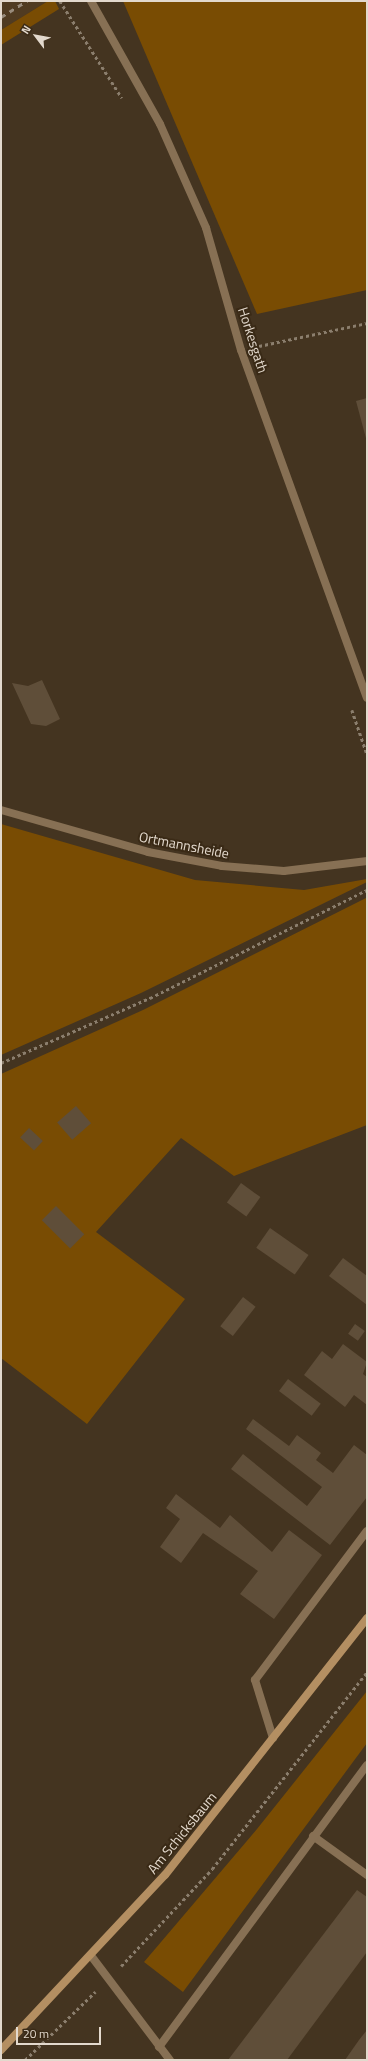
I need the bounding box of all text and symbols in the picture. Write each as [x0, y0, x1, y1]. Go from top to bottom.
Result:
north arrow [16, 16, 56, 56]
text: N [17, 22, 35, 37]
street label: Horkesgath [234, 305, 272, 375]
street label: Ortmannsheide [138, 828, 230, 862]
street label: Am Schicksbaum [144, 1789, 220, 1877]
scale bar [18, 2019, 103, 2045]
text: 20 m [23, 2024, 49, 2043]

